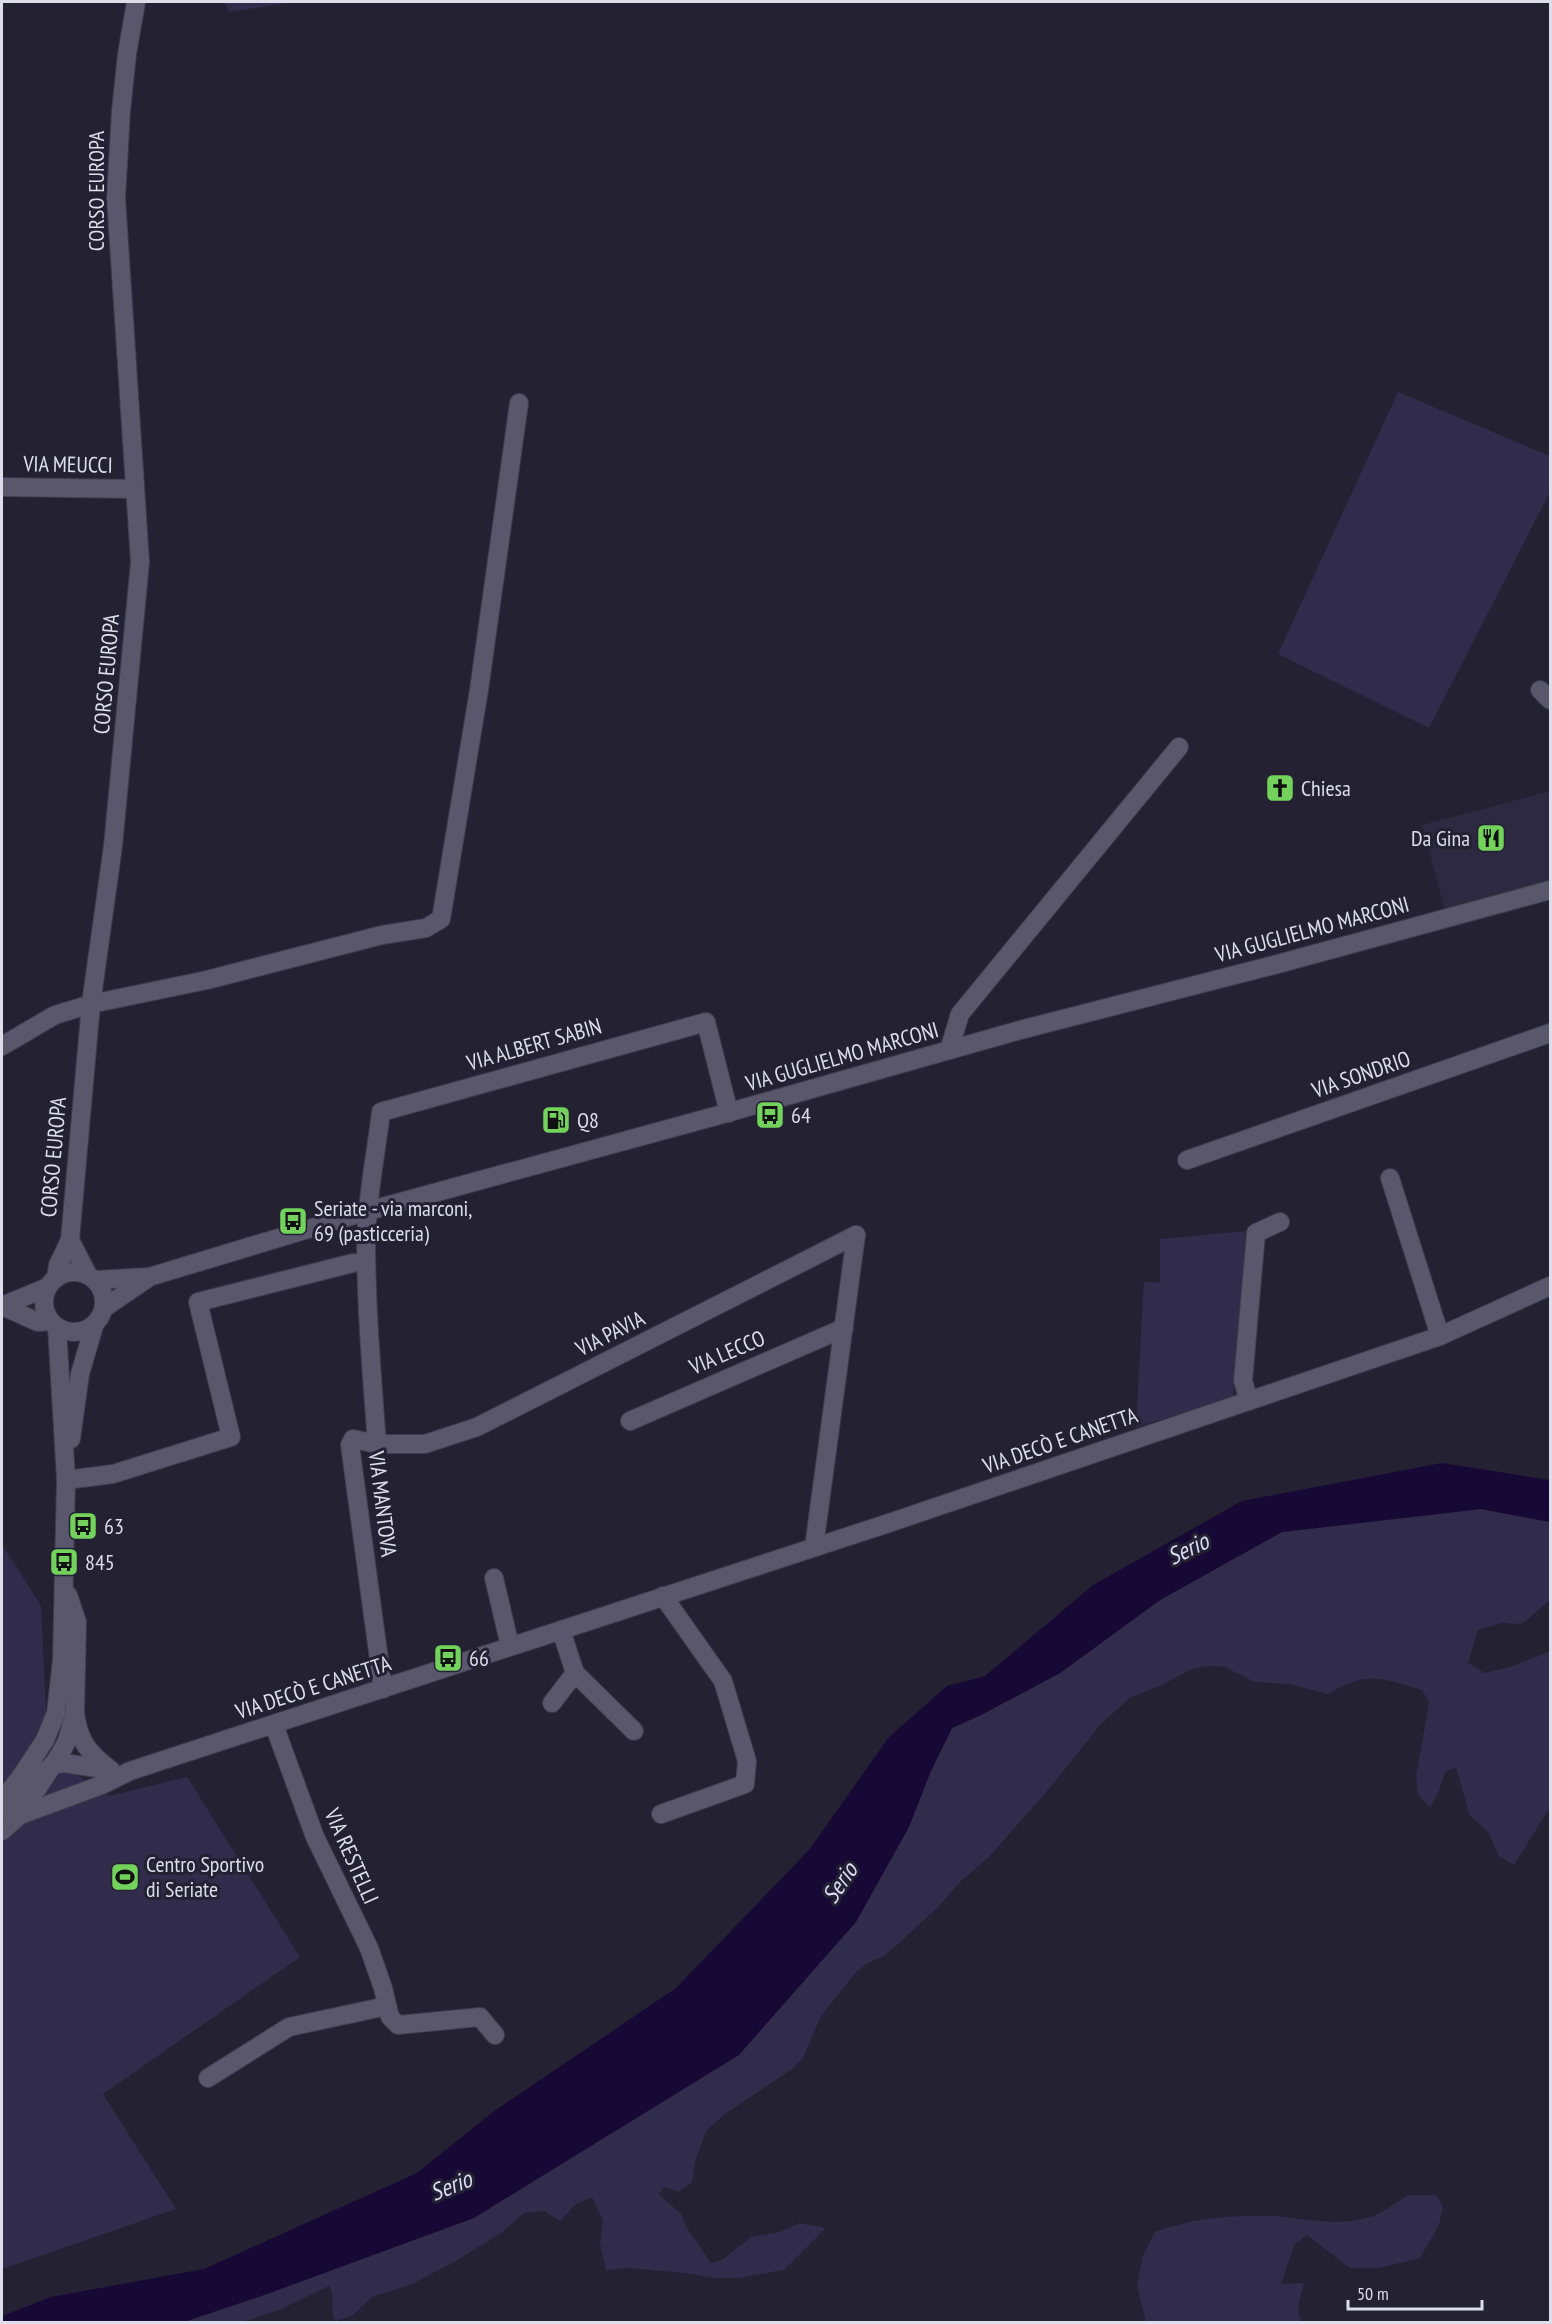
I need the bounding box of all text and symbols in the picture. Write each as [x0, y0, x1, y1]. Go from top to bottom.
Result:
street label: CORSO EUROPA [82, 130, 110, 251]
street label: VIA MEUCCI [22, 449, 113, 479]
street label: CORSO EUROPA [87, 612, 125, 735]
church icon: Chiesa [1264, 772, 1296, 804]
place label: Chiesa [1301, 774, 1351, 802]
restaurant icon: Da Gina [1475, 822, 1507, 854]
place label: Da Gina [1411, 824, 1470, 852]
street label: VIA GUGLIELMO MARCONI [1211, 890, 1412, 969]
street label: VIA ALBERT SABIN [462, 1011, 605, 1077]
street label: VIA GUGLIELMO MARCONI [741, 1015, 942, 1097]
street label: VIA SONDRIO [1307, 1044, 1414, 1104]
street label: CORSO EUROPA [34, 1095, 72, 1218]
bus stop icon: 64 [754, 1099, 786, 1131]
place label: 64 [791, 1101, 811, 1129]
fuel station icon: Q8 [540, 1104, 572, 1136]
place label: Q8 [577, 1106, 599, 1134]
place label: Seriate - via marconi, 69 (pasticceria) [314, 1194, 472, 1247]
bus stop icon: Seriate - via marconi, 69 (pasticceria) [277, 1205, 309, 1237]
street label: VIA PAVIA [570, 1304, 650, 1363]
street label: VIA LECCO [684, 1324, 769, 1381]
street label: VIA DECÒ E CANETTA [978, 1400, 1142, 1480]
street label: VIA MANTOVA [363, 1449, 403, 1559]
bus stop icon: 63 [67, 1510, 99, 1542]
place label: 63 [104, 1512, 124, 1540]
water label: Serio [1162, 1525, 1215, 1572]
bus stop icon: 845 [48, 1546, 80, 1578]
place label: 845 [85, 1548, 115, 1576]
bus stop icon: 66 [432, 1642, 464, 1674]
place label: 66 [469, 1644, 489, 1672]
street label: VIA DECÒ E CANETTA [231, 1649, 395, 1726]
street label: VIA RESTELLI [318, 1803, 385, 1908]
place label: Centro Sportivo di Seriate [146, 1850, 264, 1903]
water label: Serio [815, 1855, 865, 1909]
sports icon: Centro Sportivo di Seriate [109, 1861, 141, 1893]
water label: Serio [425, 2163, 478, 2208]
scale bar [1348, 2273, 1482, 2311]
text: 50 m [1357, 2282, 1389, 2305]

